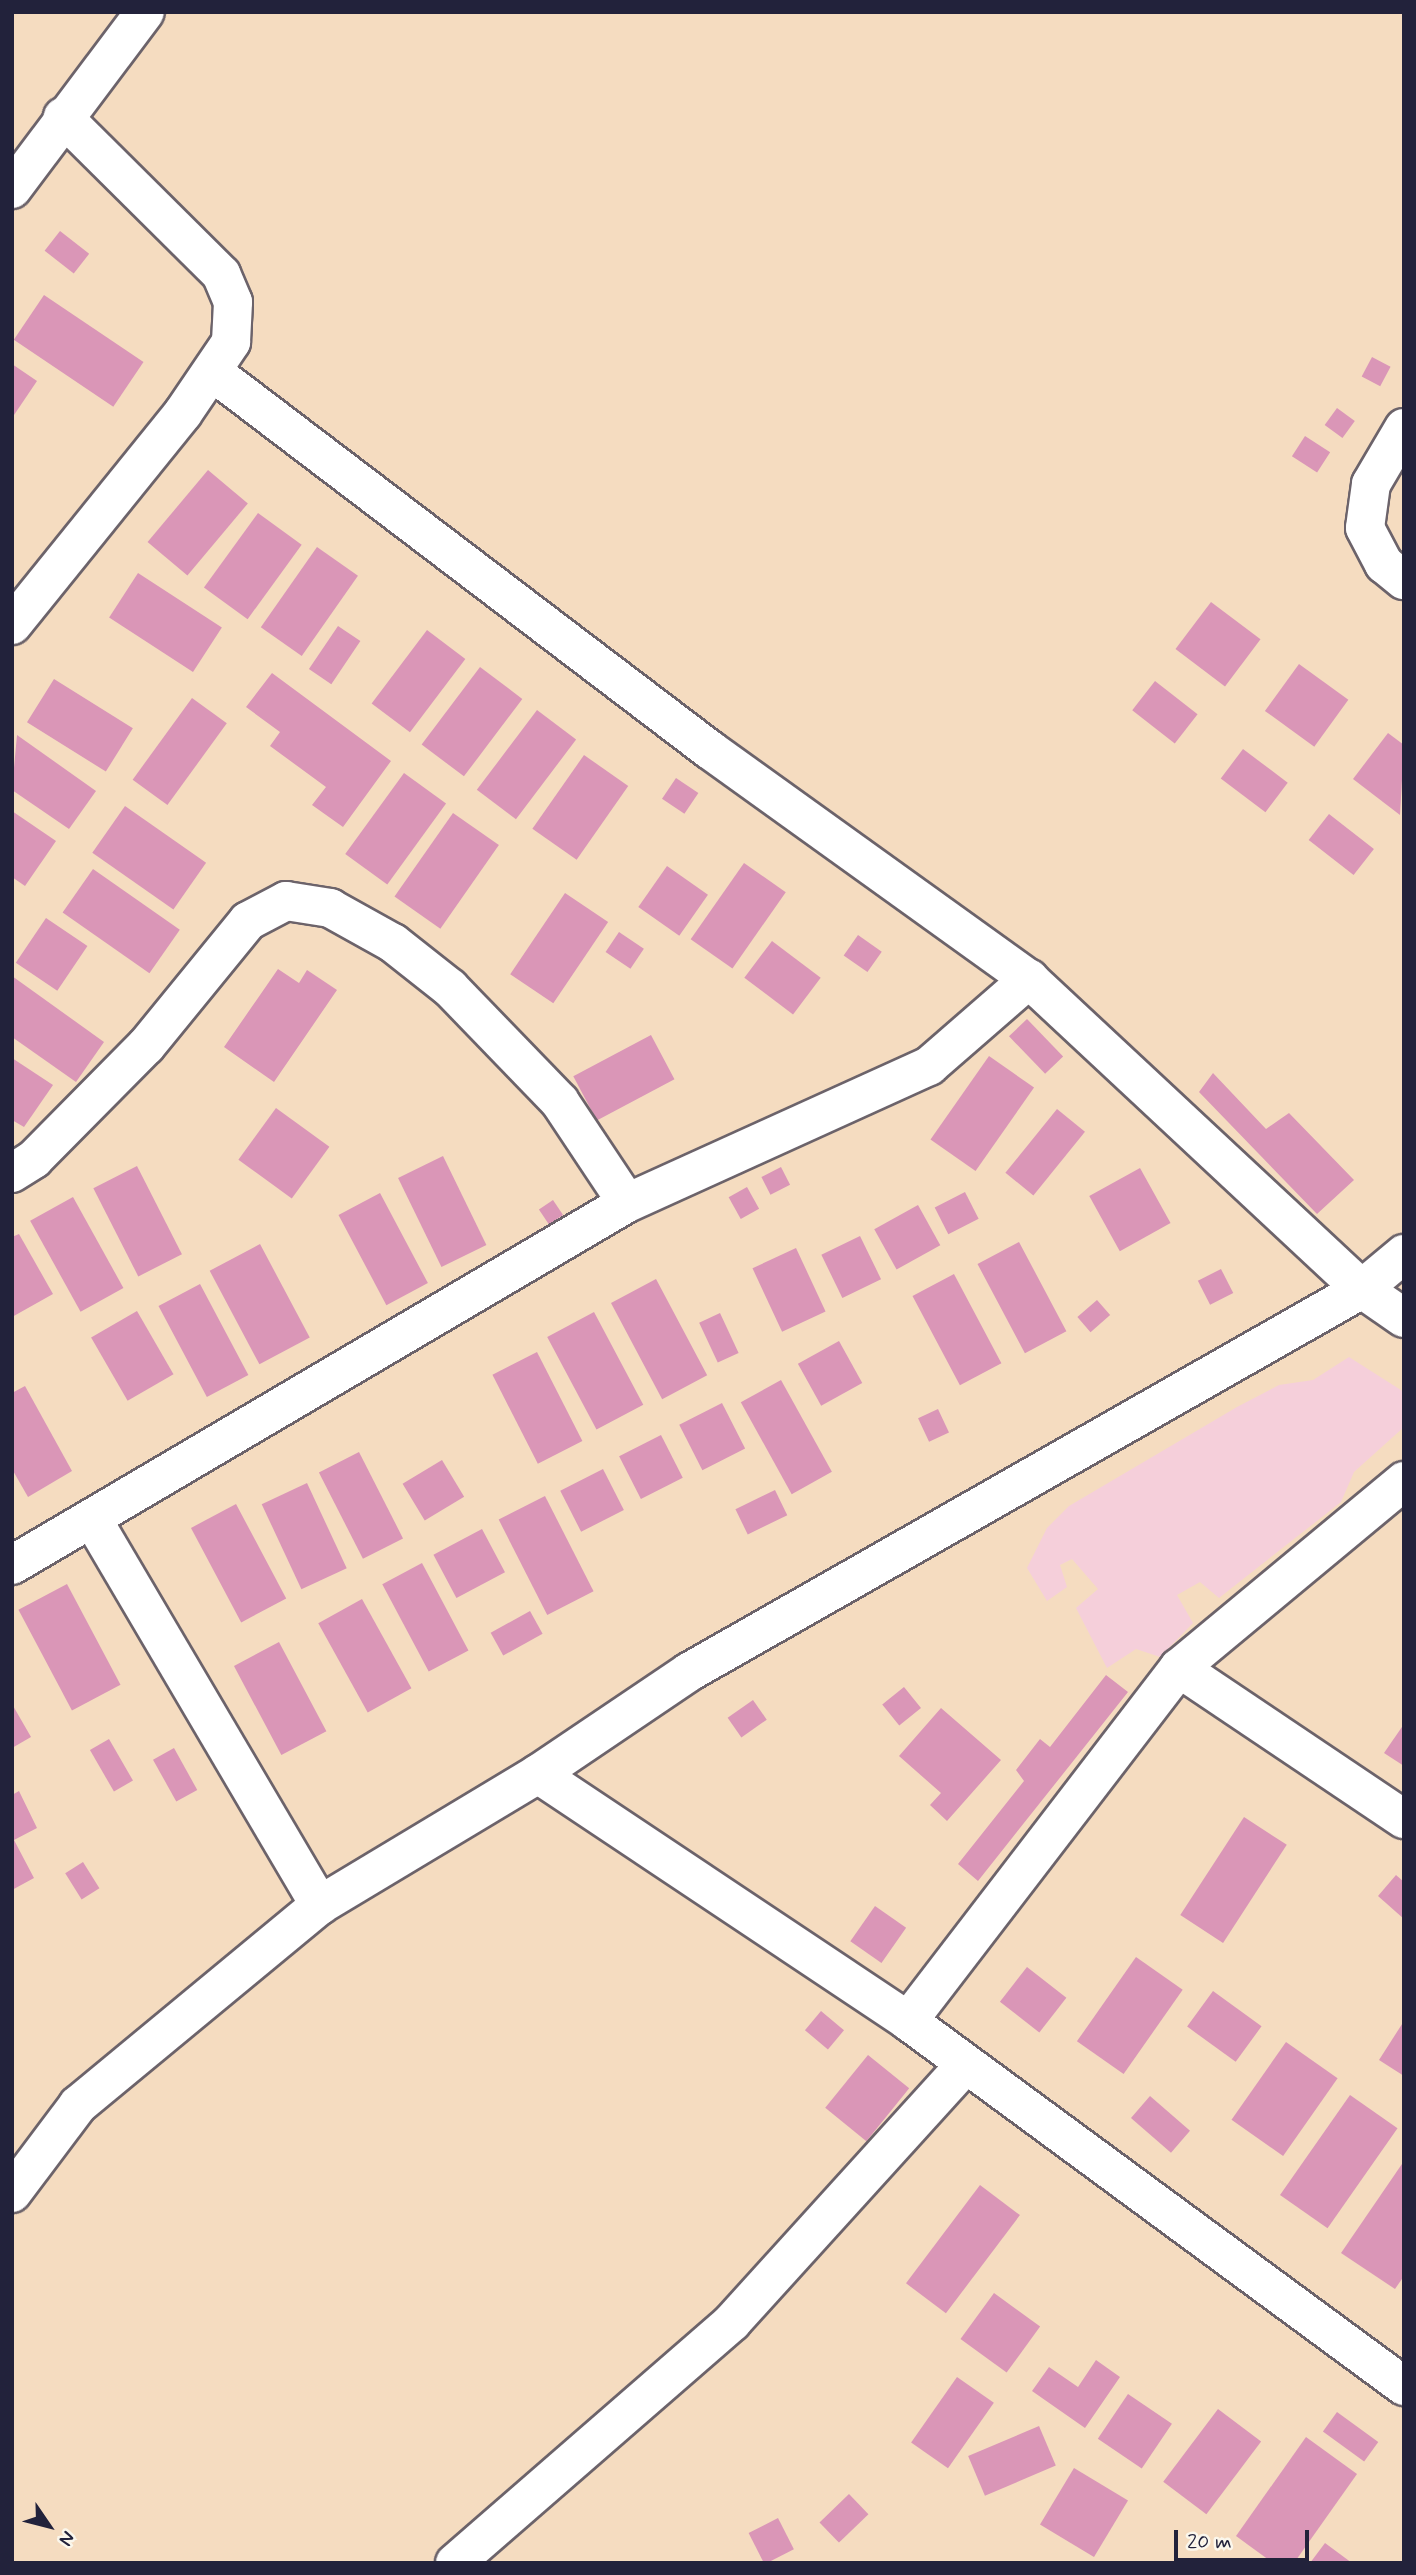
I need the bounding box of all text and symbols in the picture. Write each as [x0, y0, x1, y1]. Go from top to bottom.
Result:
north arrow [14, 2491, 84, 2561]
scale bar [1178, 2516, 1313, 2560]
text: N [53, 2526, 80, 2551]
text: 20 m [1187, 2528, 1232, 2556]

